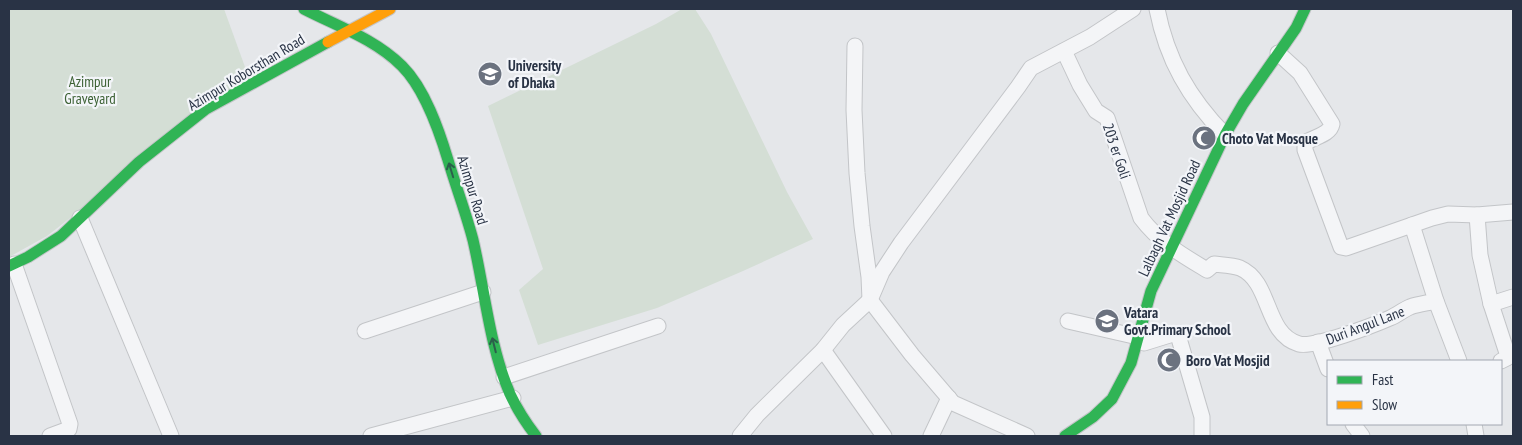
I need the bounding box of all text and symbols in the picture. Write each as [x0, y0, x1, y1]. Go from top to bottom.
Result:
street label: Azimpur Koborsthan Road [184, 30, 308, 114]
place label: University of Dhaka [508, 56, 562, 92]
school or university icon: University of Dhaka [477, 61, 503, 87]
park label: Azimpur Graveyard [64, 72, 116, 108]
street label: 203 er Goli [1099, 121, 1135, 181]
mosque icon: Choto Vat Mosque [1191, 125, 1217, 151]
place label: Choto Vat Mosque [1222, 129, 1318, 148]
street label: Azimpur Road [454, 153, 492, 227]
street label: Lalbagh Vat Mosjid Road [1134, 157, 1204, 279]
one-way arrow [446, 163, 456, 179]
street label: Duri Angul Lane [1323, 301, 1407, 349]
place label: Vatara Govt.Primary School [1123, 303, 1231, 339]
school or university icon: Vatara Govt.Primary School [1094, 308, 1120, 334]
one-way arrow [489, 337, 498, 353]
mosque icon: Boro Vat Mosjid [1156, 347, 1182, 373]
place label: Boro Vat Mosjid [1186, 351, 1270, 370]
legend [1327, 360, 1502, 425]
text: Fast [1372, 370, 1393, 389]
text: Slow [1372, 395, 1397, 414]

